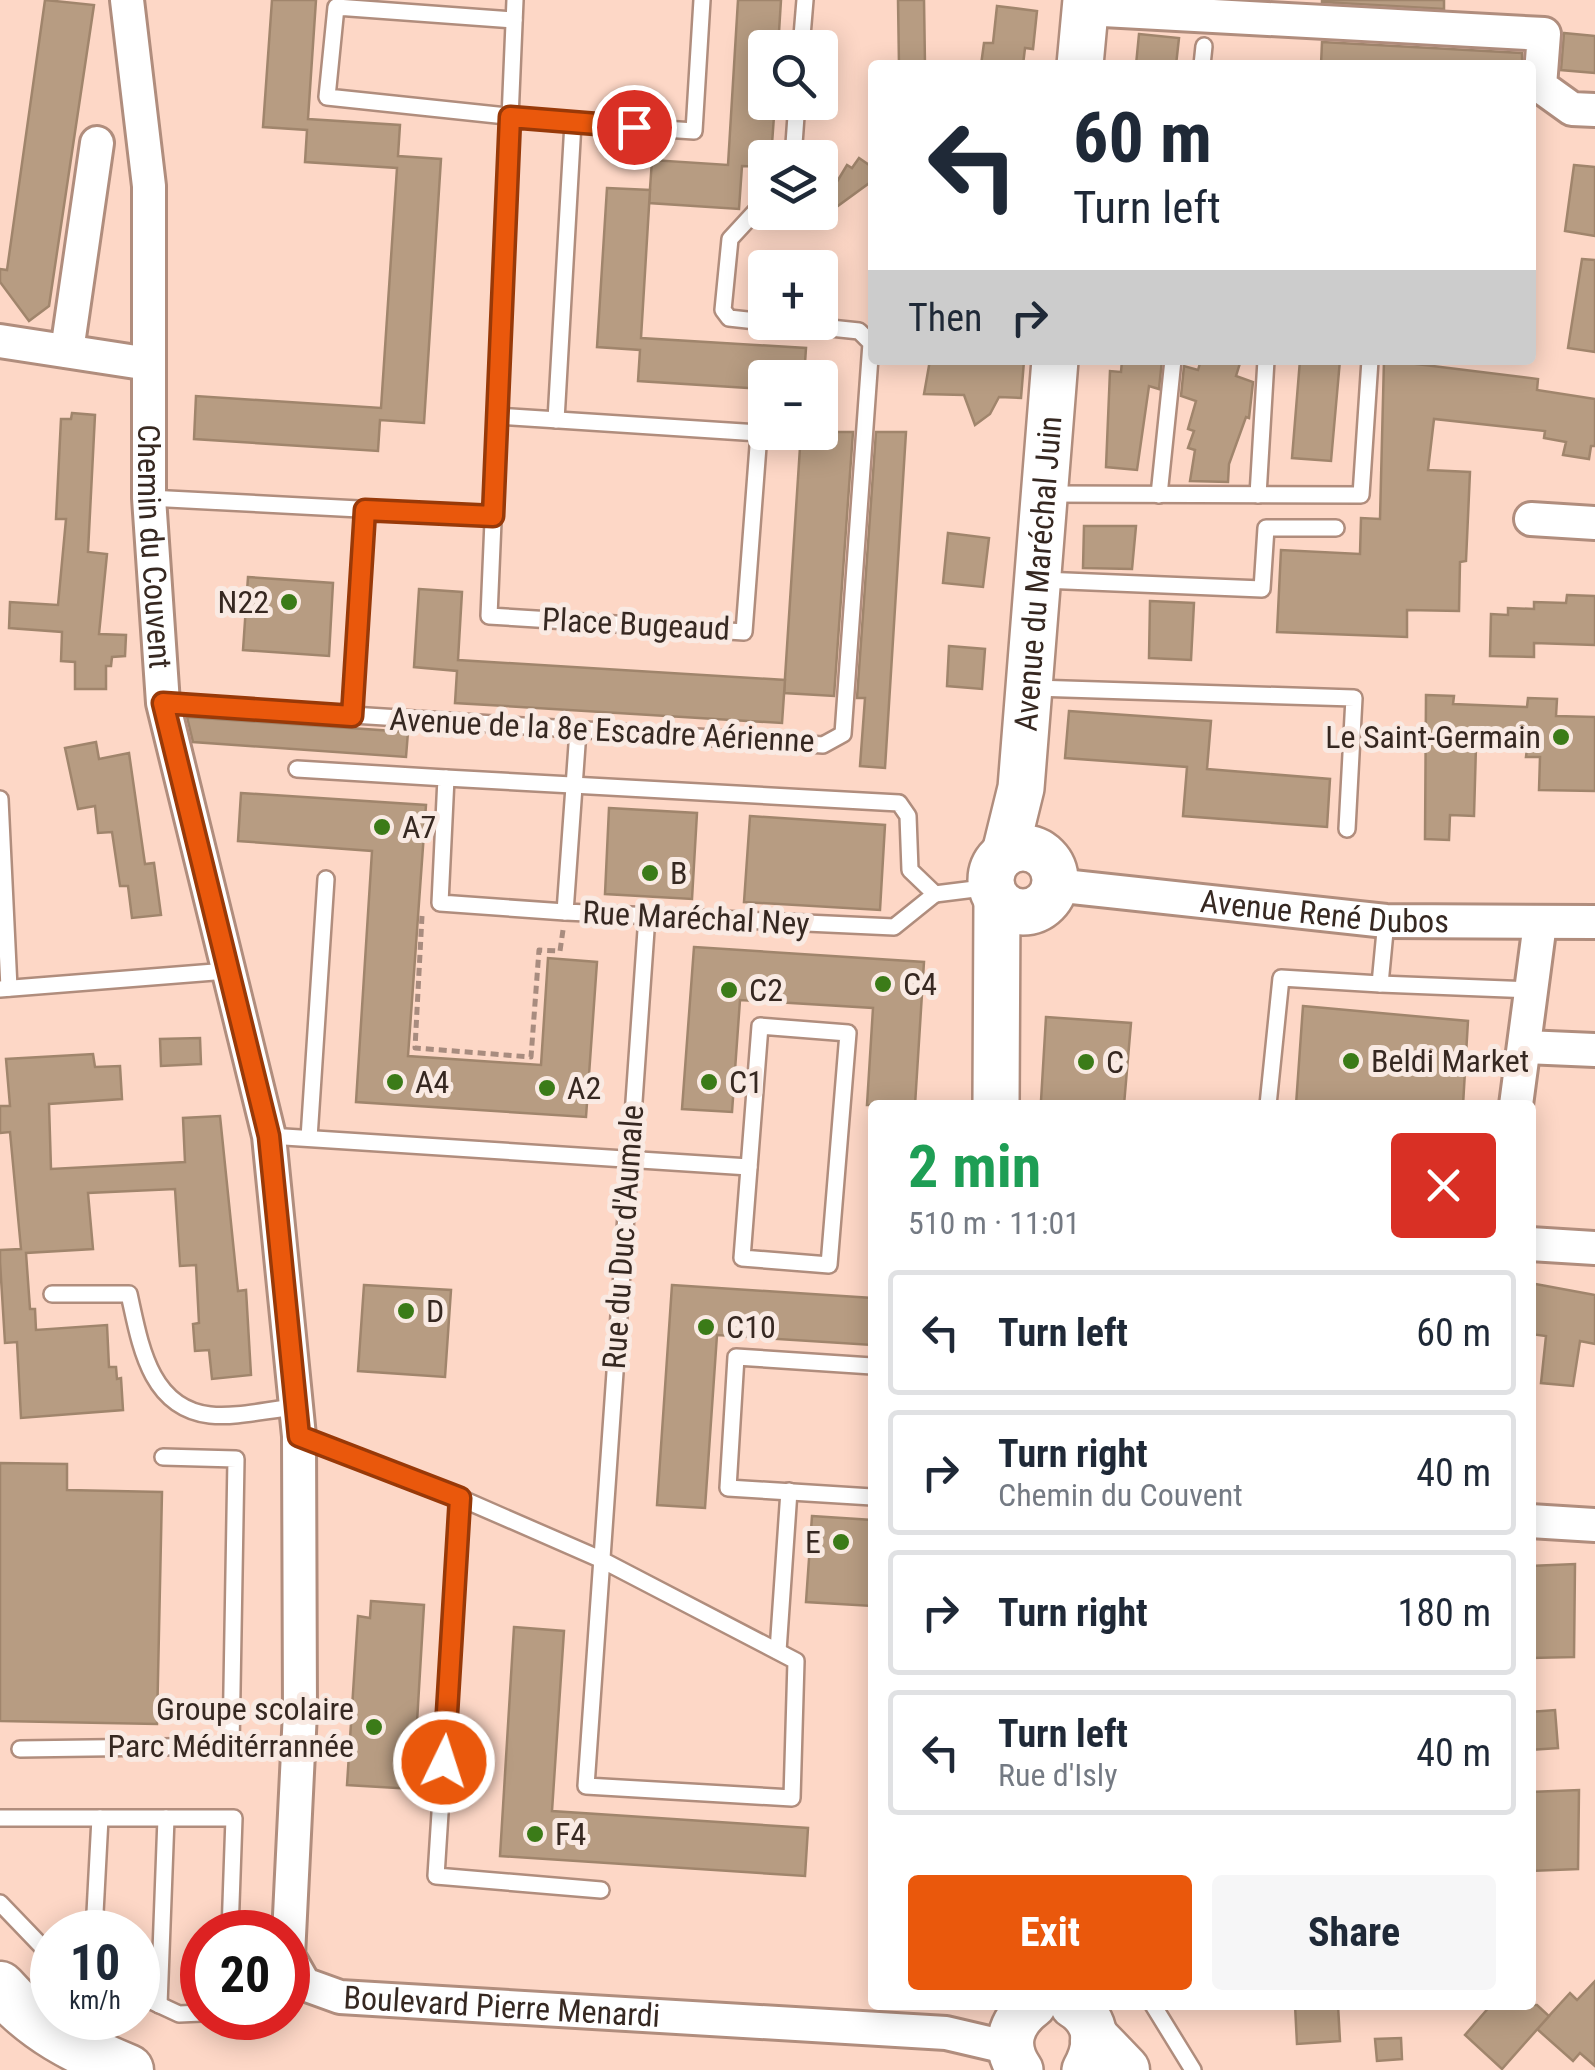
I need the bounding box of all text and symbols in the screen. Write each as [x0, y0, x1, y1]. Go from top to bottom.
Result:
map controls [748, 30, 838, 450]
button: search [748, 30, 838, 120]
pin [592, 85, 677, 170]
text: 60 m [1073, 97, 1212, 179]
icon: arrive [607, 100, 662, 155]
icon: left [908, 100, 1038, 230]
button: layers [748, 140, 838, 230]
text: Turn left [1073, 181, 1221, 234]
button: + [748, 250, 838, 340]
icon: right [1002, 290, 1057, 345]
text: Then [908, 296, 982, 340]
button: − [748, 360, 838, 450]
street label: Avenue du Maréchal Juin [1007, 415, 1069, 733]
street label: Chemin du Couvent [130, 424, 180, 670]
place label: N22 [218, 583, 269, 621]
marker: N22 [278, 591, 300, 613]
street label: Place Bugeaud [541, 600, 731, 648]
street label: Avenue de la 8e Escadre Aérienne [388, 700, 816, 760]
place label: Le Saint-Germain [1325, 718, 1541, 756]
marker: Le Saint-Germain [1550, 726, 1572, 748]
place label: A7 [402, 808, 436, 846]
marker: A7 [371, 816, 393, 838]
place label: B [670, 854, 687, 892]
marker: B [639, 862, 661, 884]
street label: Avenue René Dubos [1198, 882, 1449, 940]
street label: Rue Maréchal Ney [582, 893, 810, 943]
place label: C4 [903, 965, 937, 1003]
place label: C2 [749, 971, 783, 1009]
marker: C4 [872, 973, 894, 995]
marker: C2 [718, 979, 740, 1001]
place label: Beldi Market [1371, 1042, 1529, 1080]
place label: C [1106, 1043, 1124, 1081]
marker: Beldi Market [1340, 1050, 1362, 1072]
marker: C [1075, 1051, 1097, 1073]
place label: A4 [415, 1063, 449, 1101]
place label: C1 [729, 1063, 763, 1101]
place label: A2 [567, 1069, 601, 1107]
marker: A4 [384, 1071, 406, 1093]
marker: C1 [698, 1071, 720, 1093]
marker: A2 [536, 1077, 558, 1099]
street label: Rue du Duc d'Aumale [595, 1104, 651, 1370]
text: 2 min [908, 1131, 1041, 1202]
button: close [1391, 1133, 1496, 1238]
text: 510 m · 11:01 [908, 1204, 1080, 1242]
place label: D [426, 1292, 444, 1330]
marker: D [395, 1300, 417, 1322]
icon: left [913, 1305, 968, 1360]
place label: C10 [726, 1308, 776, 1346]
text: Turn left [998, 1311, 1128, 1355]
text: 60 m [1416, 1311, 1491, 1355]
marker: C10 [695, 1316, 717, 1338]
text: Turn right [998, 1432, 1148, 1476]
icon: right [913, 1445, 968, 1500]
text: 40 m [1416, 1451, 1491, 1495]
text: Chemin du Couvent [998, 1476, 1243, 1514]
place label: E [805, 1523, 821, 1561]
marker: E [830, 1531, 852, 1553]
icon: right [913, 1585, 968, 1640]
text: Turn right [998, 1591, 1148, 1635]
text: 180 m [1397, 1591, 1491, 1635]
place label: Groupe scolaire Parc Méditérrannée [107, 1690, 354, 1765]
position arrow [392, 1710, 496, 1814]
text: Turn left [998, 1712, 1128, 1756]
marker: Groupe scolaire Parc Méditérrannée [363, 1716, 385, 1738]
icon: left [913, 1725, 968, 1780]
text: 40 m [1416, 1731, 1491, 1775]
text: Rue d'Isly [998, 1756, 1118, 1794]
place label: F4 [555, 1815, 586, 1853]
marker: F4 [524, 1823, 546, 1845]
button: Exit [908, 1875, 1192, 1990]
button: Share [1212, 1875, 1496, 1990]
speed limit sign: 20 [180, 1910, 310, 2040]
text: 10 [70, 1934, 120, 1992]
street label: Boulevard Pierre Menardi [343, 1978, 661, 2035]
text: km/h [69, 1986, 121, 2015]

